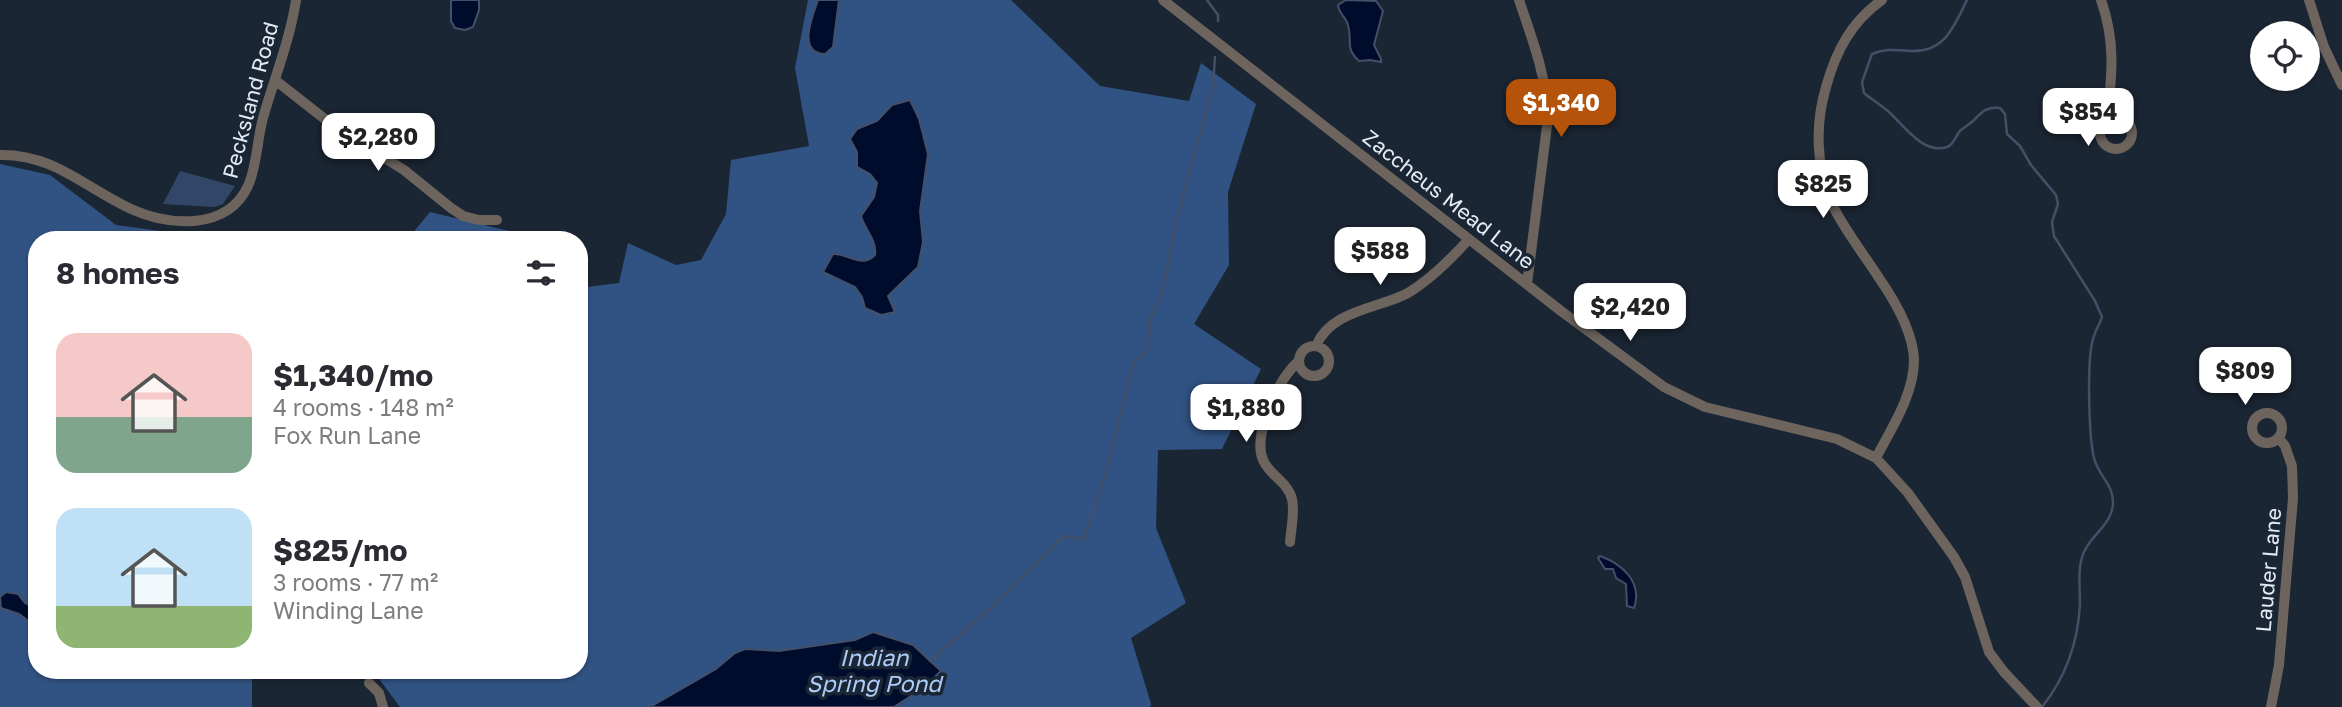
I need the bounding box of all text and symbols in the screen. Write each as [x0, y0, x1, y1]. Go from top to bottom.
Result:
street label: Pecksland Road [217, 19, 283, 181]
map controls [2250, 21, 2320, 91]
button: locate [2250, 21, 2320, 91]
pin: $1,340 [1504, 80, 1618, 139]
text: $1,340 [1522, 88, 1600, 116]
pin: $854 [2047, 88, 2129, 148]
text: $854 [2059, 97, 2117, 125]
pin: $2,280 [321, 114, 435, 173]
text: $2,280 [338, 122, 418, 150]
street label: Zaccheus Mead Lane [1358, 124, 1540, 274]
pin: $825 [1782, 160, 1864, 220]
text: $825 [1794, 169, 1852, 197]
pin: $588 [1339, 228, 1421, 287]
text: $588 [1351, 236, 1409, 264]
icon: filters [522, 254, 560, 292]
text: 8 homes [56, 255, 180, 291]
pin: $2,420 [1573, 284, 1687, 343]
text: $2,420 [1590, 292, 1670, 320]
pin: $809 [2204, 348, 2286, 407]
text: $809 [2215, 356, 2275, 384]
text: $1,340/mo [273, 357, 433, 393]
icon: home [112, 361, 196, 445]
pin: $1,880 [1189, 384, 1303, 444]
text: 4 rooms · 148 m² [273, 393, 454, 421]
text: $1,880 [1206, 393, 1286, 421]
text: Fox Run Lane [273, 421, 421, 449]
street label: Lauder Lane [2250, 507, 2286, 633]
text: $825/mo [273, 532, 408, 568]
icon: home [112, 536, 196, 620]
text: 3 rooms · 77 m² [273, 568, 438, 596]
text: Winding Lane [273, 596, 424, 624]
water label: Indian Spring Pond [807, 643, 944, 697]

